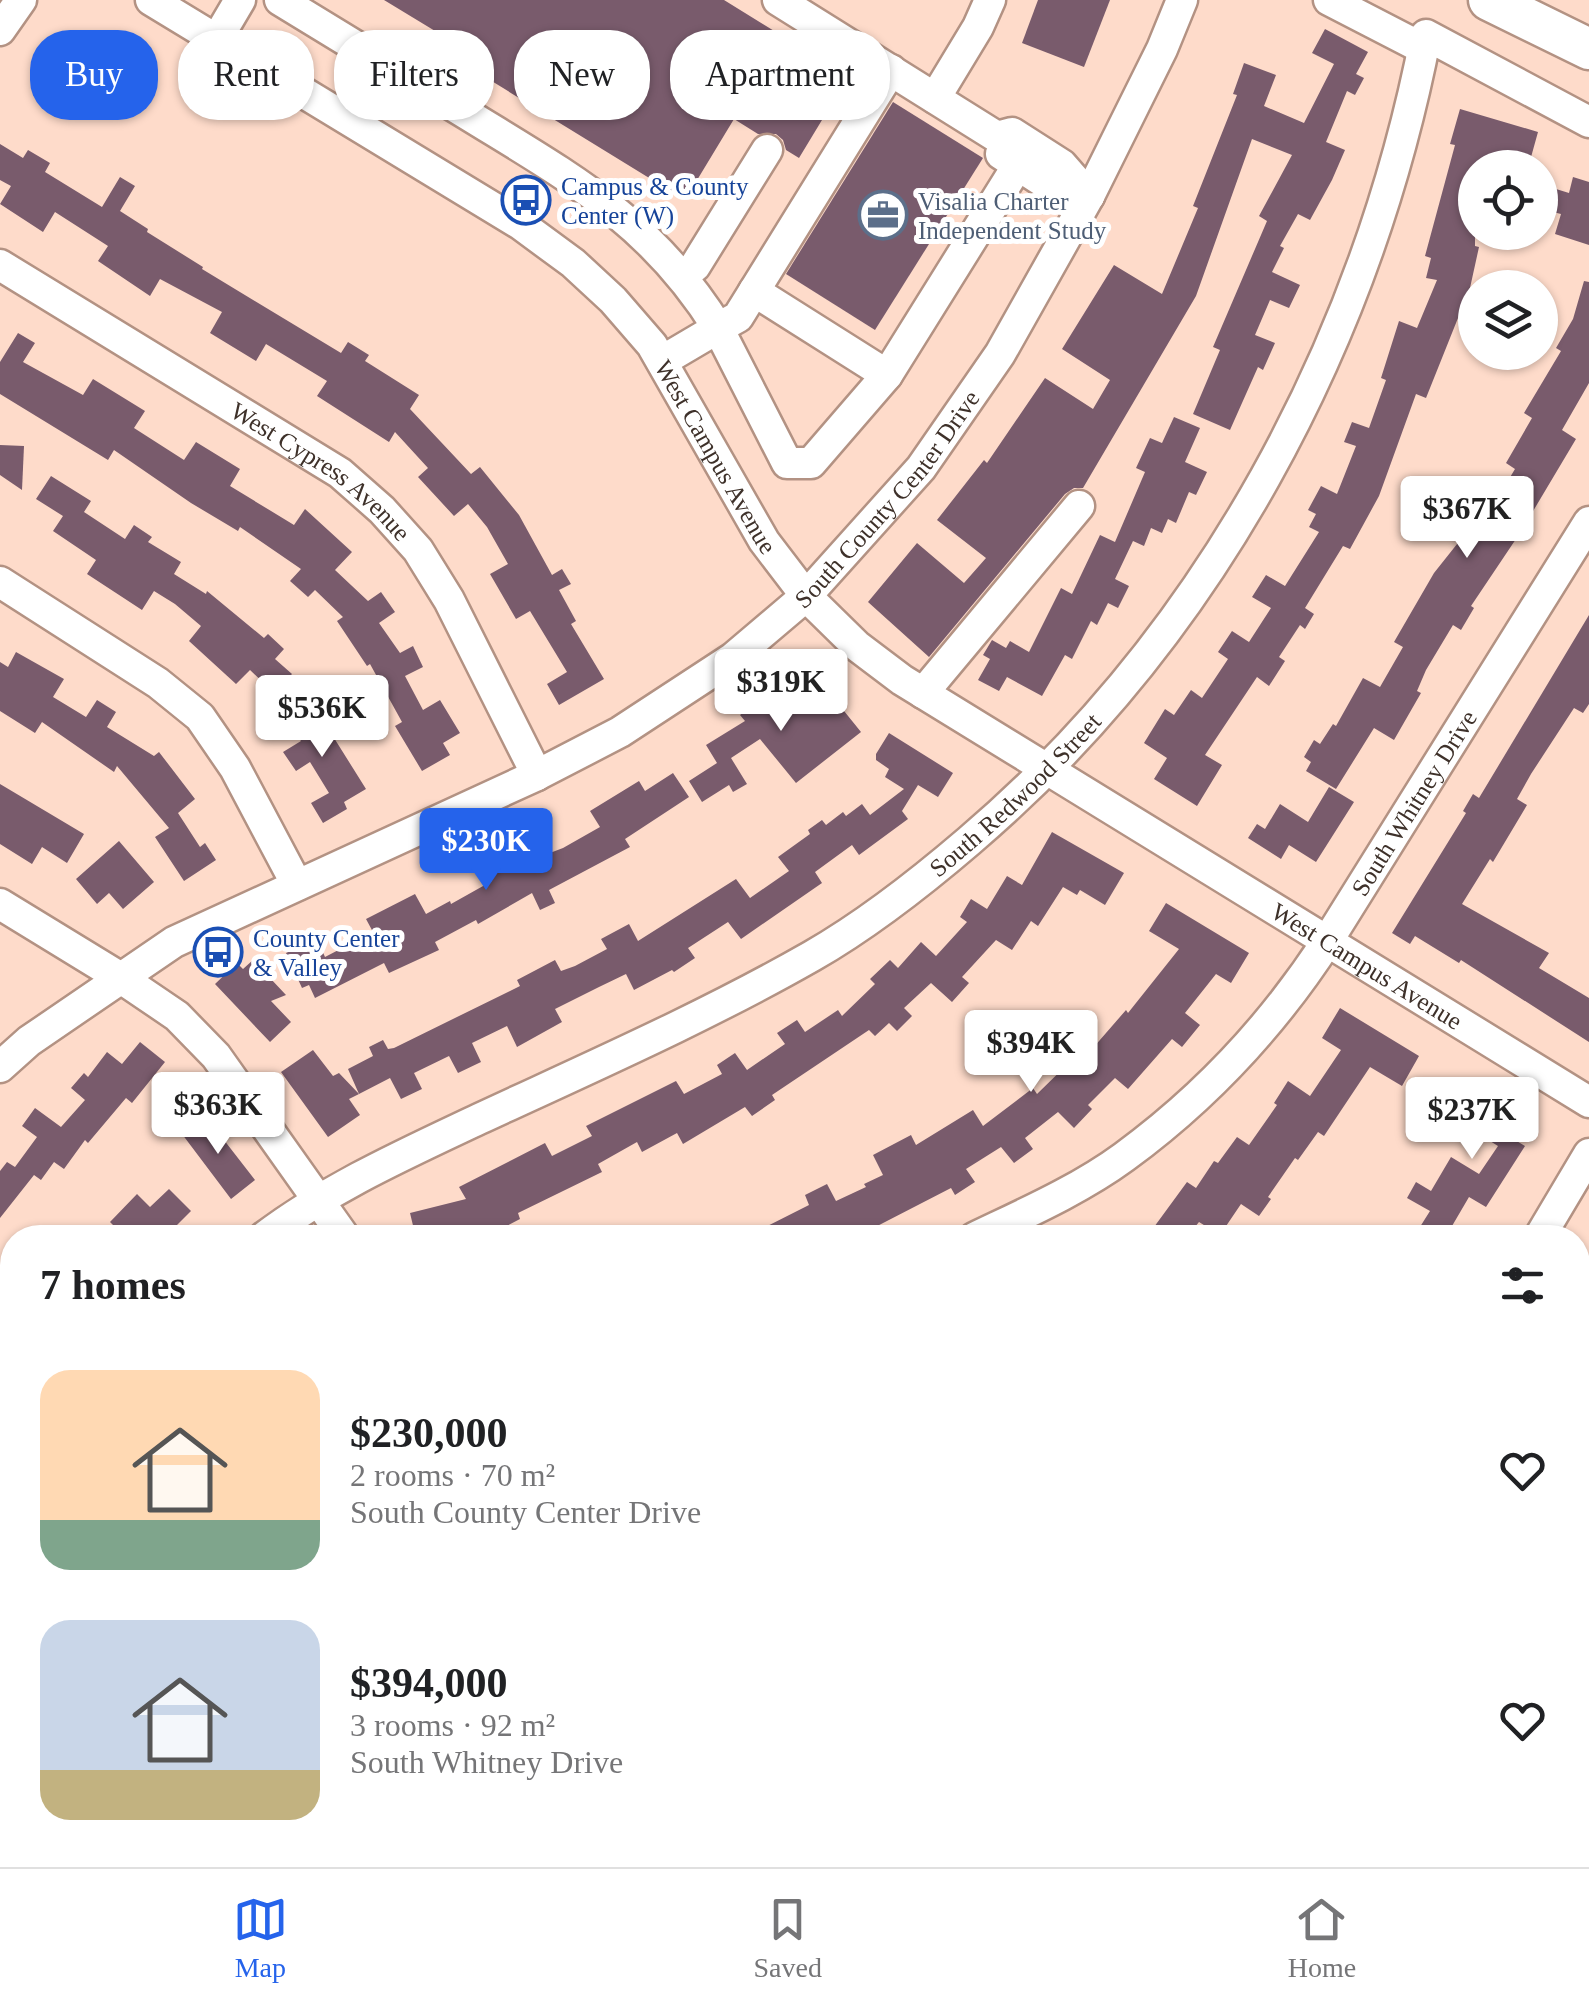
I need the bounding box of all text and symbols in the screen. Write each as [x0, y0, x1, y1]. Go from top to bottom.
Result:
chip: Buy [30, 30, 158, 120]
chip: Rent [178, 30, 314, 120]
chip: Filters [334, 30, 494, 120]
chip: New [514, 30, 650, 120]
chip: Apartment [670, 30, 890, 120]
map controls [1458, 150, 1558, 370]
button: locate [1458, 150, 1558, 250]
place label: Campus & County Center (W) [561, 173, 749, 230]
bus stop icon: Campus & County Center (W) [500, 174, 552, 226]
place label: Visalia Charter Independent Study [918, 188, 1107, 244]
office icon: Visalia Charter Independent Study [857, 189, 909, 241]
button: layers [1458, 270, 1558, 370]
street label: West Campus Avenue [649, 355, 782, 559]
street label: South County Center Drive [789, 385, 985, 614]
street label: West Cypress Avenue [226, 397, 416, 546]
pin: $367K [1397, 476, 1537, 561]
text: $367K [1423, 490, 1511, 526]
pin: $319K [711, 649, 851, 734]
text: $319K [737, 663, 825, 699]
pin: $536K [252, 675, 392, 760]
text: $536K [278, 689, 366, 725]
street label: South Whitney Drive [1346, 705, 1482, 901]
street label: South Redwood Street [924, 708, 1106, 882]
pin: $230K [416, 808, 556, 893]
text: $230K [442, 822, 530, 858]
street label: West Campus Avenue [1267, 897, 1467, 1035]
place label: County Center & Valley [253, 925, 400, 981]
bus stop icon: County Center & Valley [192, 926, 244, 978]
pin: $394K [961, 1010, 1101, 1095]
text: $394K [987, 1024, 1075, 1060]
pin: $363K [148, 1072, 288, 1157]
pin: $237K [1402, 1077, 1542, 1162]
text: $363K [174, 1086, 262, 1122]
text: $237K [1428, 1091, 1516, 1127]
icon: filters [1495, 1258, 1550, 1313]
text: 7 homes [40, 1262, 186, 1308]
icon: home [120, 1410, 240, 1530]
text: $230,000 [350, 1410, 508, 1456]
icon: heart [1495, 1443, 1550, 1498]
text: 2 rooms · 70 m² [350, 1457, 555, 1493]
text: South County Center Drive [350, 1494, 701, 1530]
icon: home [120, 1660, 240, 1780]
text: $394,000 [350, 1660, 508, 1706]
icon: heart [1495, 1693, 1550, 1748]
text: 3 rooms · 92 m² [350, 1707, 555, 1743]
text: South Whitney Drive [350, 1744, 623, 1780]
tab: Map [233, 1892, 288, 1984]
tab: Saved [754, 1892, 822, 1984]
tab: Home [1288, 1892, 1356, 1984]

